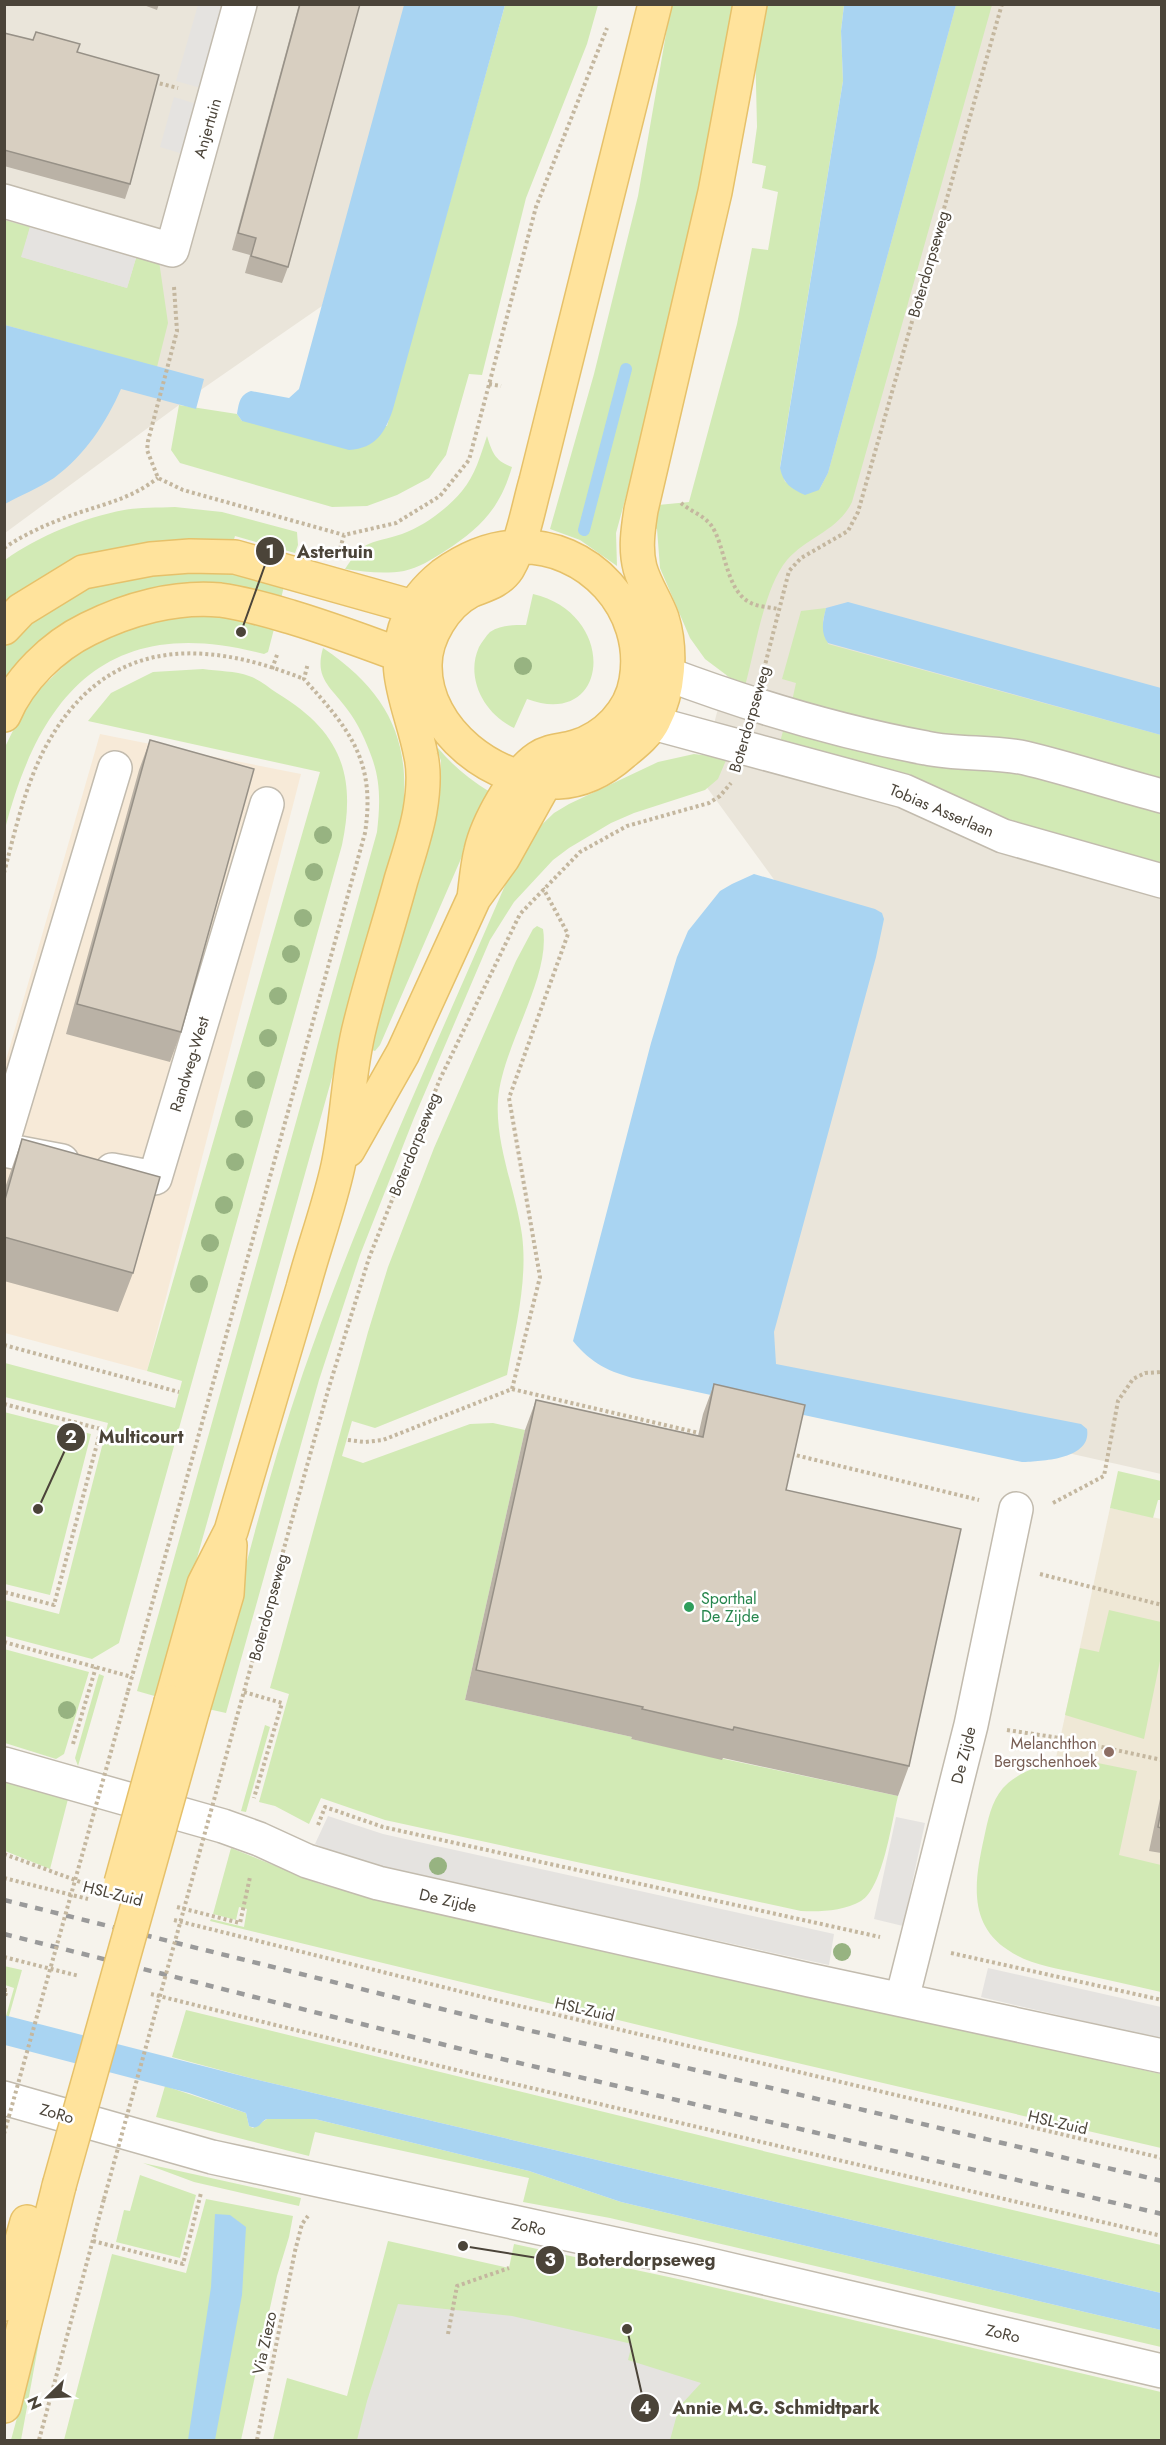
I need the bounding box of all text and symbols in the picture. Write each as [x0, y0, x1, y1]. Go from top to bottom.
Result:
street label: Anjertuin [188, 95, 227, 161]
street label: Boterdorpseweg [902, 208, 955, 320]
callout: Astertuin [255, 533, 386, 569]
text: 1 [265, 539, 275, 565]
text: Astertuin [296, 539, 373, 565]
street label: Boterdorpseweg [723, 663, 776, 775]
street label: Tobias Asserlaan [886, 778, 998, 843]
street label: Randweg-West [164, 1013, 215, 1115]
street label: Boterdorpseweg [383, 1089, 446, 1200]
callout: Multicourt [56, 1419, 195, 1455]
text: 2 [65, 1424, 77, 1450]
text: Multicourt [99, 1424, 184, 1450]
street label: Boterdorpseweg [243, 1551, 294, 1663]
place label: Sporthal De Zijde [701, 1587, 759, 1628]
marker: Sporthal De Zijde [682, 1600, 696, 1614]
street label: De Zijde [945, 1724, 982, 1786]
place label: Melanchthon Bergschenhoek [994, 1732, 1098, 1773]
marker: Melanchthon Bergschenhoek [1102, 1745, 1116, 1759]
street label: HSL-Zuid [81, 1875, 145, 1912]
street label: De Zijde [417, 1883, 479, 1918]
street label: HSL-Zuid [553, 1991, 617, 2028]
street label: ZoRo [37, 2098, 77, 2129]
street label: HSL-Zuid [1026, 2104, 1090, 2141]
street label: ZoRo [510, 2212, 548, 2241]
callout: Boterdorpseweg [535, 2242, 728, 2278]
text: 3 [544, 2247, 556, 2273]
text: Boterdorpseweg [576, 2247, 716, 2273]
street label: Via Ziezo [247, 2309, 282, 2377]
street label: ZoRo [983, 2318, 1023, 2349]
north arrow [18, 2367, 78, 2427]
callout: Annie M.G. Schmidtpark [630, 2390, 891, 2426]
text: N [22, 2392, 48, 2413]
text: 4 [639, 2395, 651, 2421]
text: Annie M.G. Schmidtpark [671, 2395, 880, 2421]

